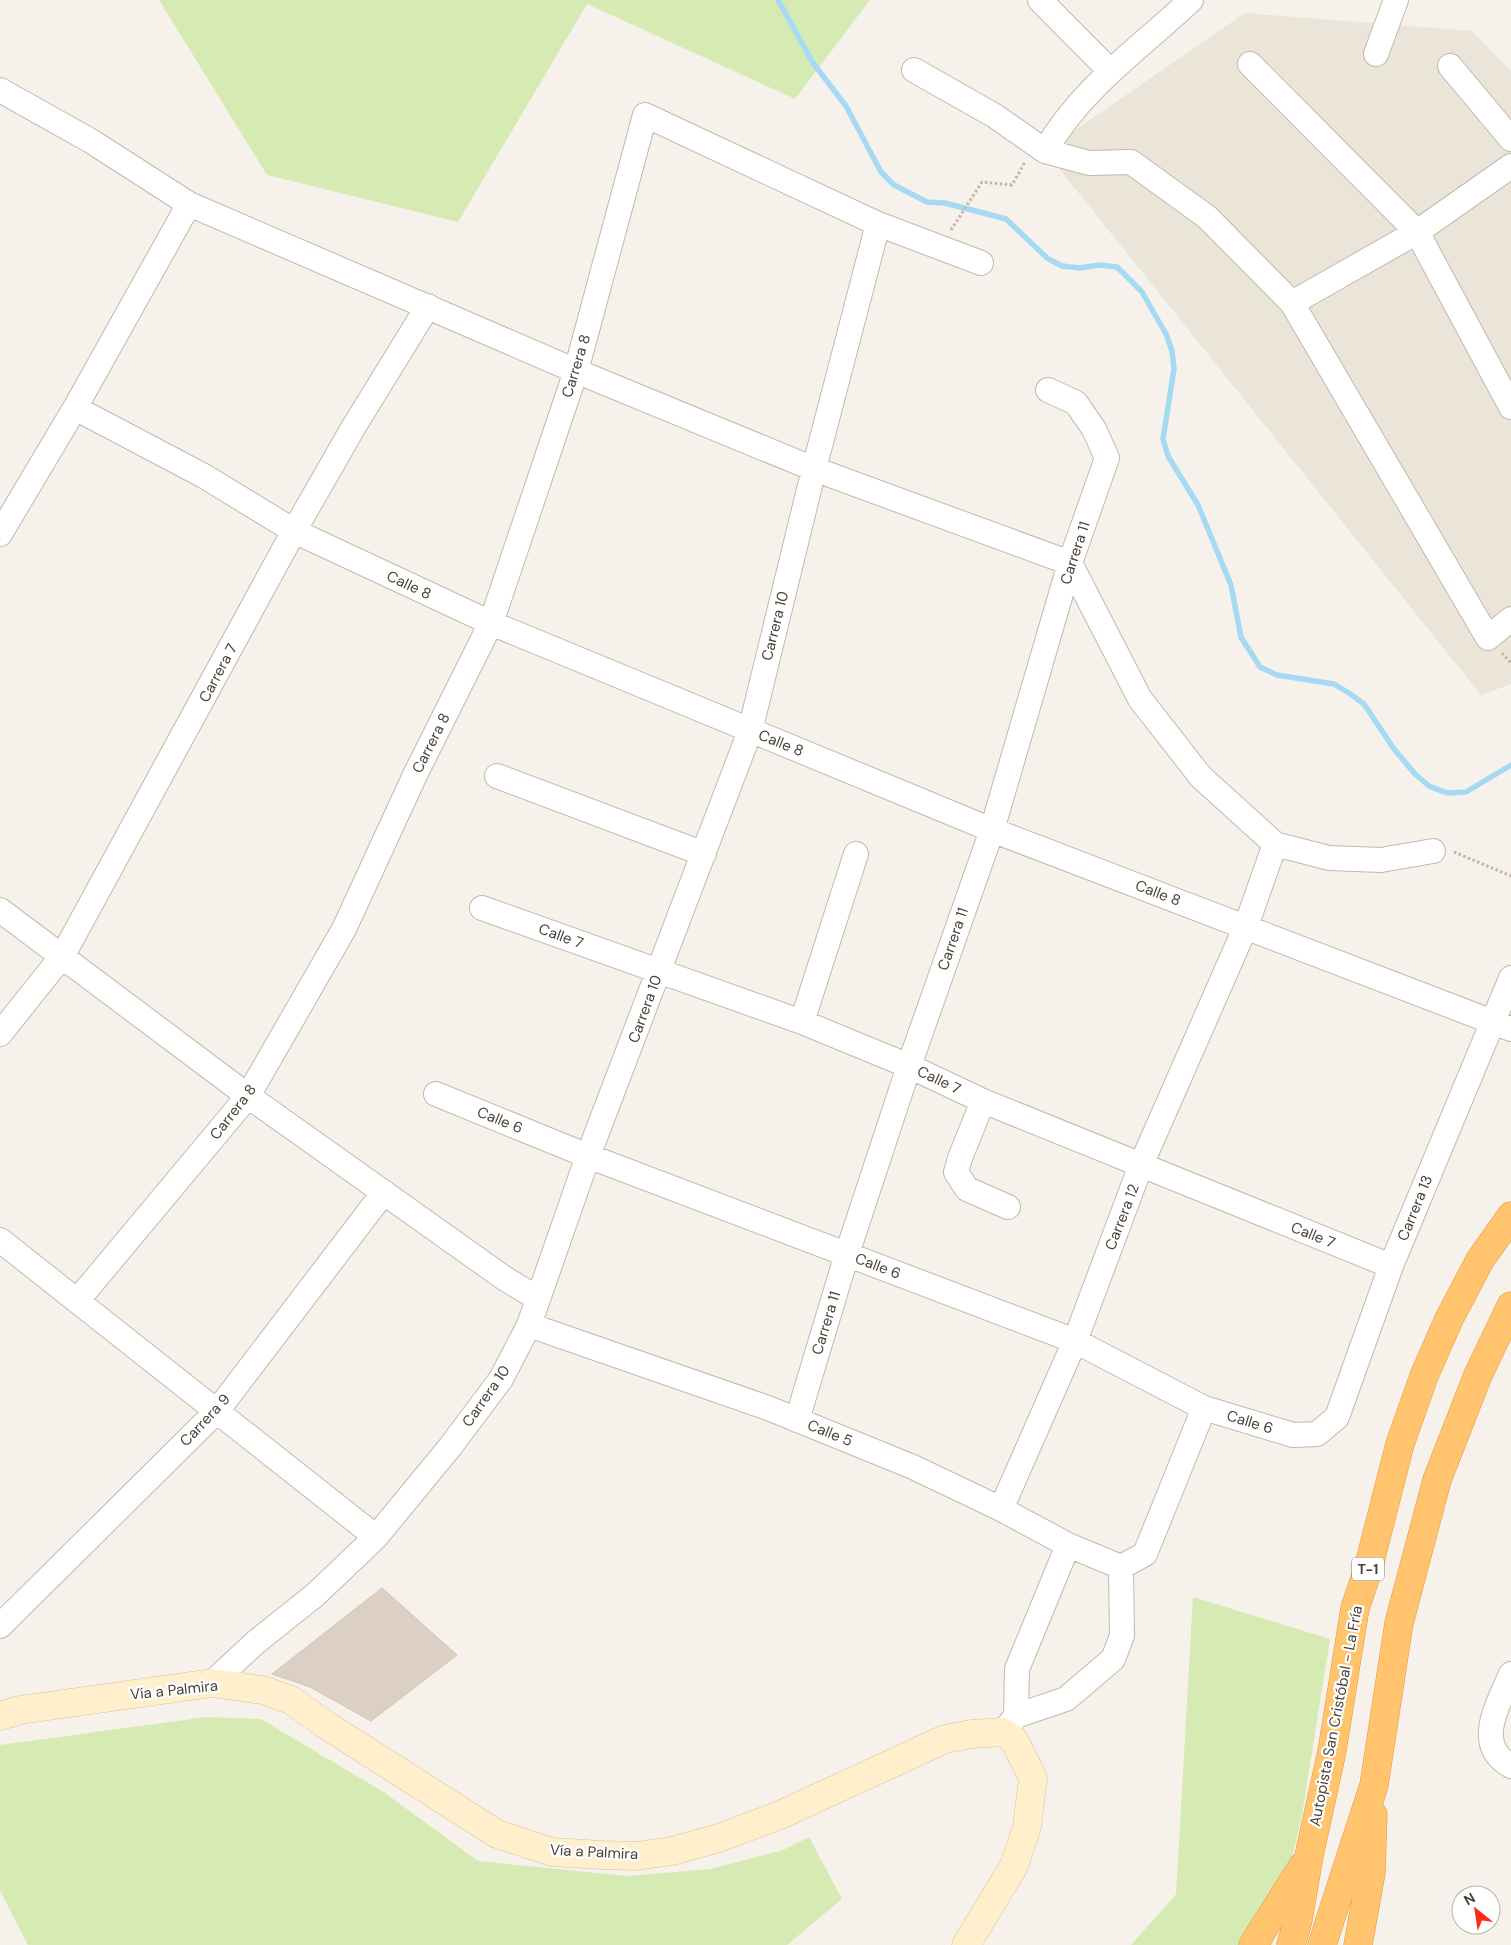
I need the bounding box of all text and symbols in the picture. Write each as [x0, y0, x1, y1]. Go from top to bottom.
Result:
street label: Carrera 8 [557, 332, 595, 400]
street label: Carrera 11 [1055, 519, 1095, 587]
street label: Calle 8 [383, 566, 435, 604]
street label: Carrera 10 [757, 589, 793, 663]
street label: Carrera 7 [194, 640, 242, 706]
street label: Carrera 8 [407, 709, 455, 777]
street label: Calle 8 [755, 725, 807, 761]
street label: Calle 8 [1132, 875, 1184, 911]
street label: Carrera 11 [933, 905, 973, 973]
street label: Calle 7 [536, 919, 586, 953]
street label: Carrera 10 [623, 972, 667, 1046]
street label: Calle 7 [914, 1061, 964, 1099]
street label: Carrera 8 [205, 1080, 261, 1144]
street label: Calle 6 [474, 1102, 526, 1138]
street label: Carrera 13 [1393, 1172, 1437, 1244]
street label: Carrera 12 [1100, 1181, 1144, 1253]
street label: Calle 7 [1288, 1217, 1338, 1253]
street label: Calle 6 [852, 1248, 904, 1284]
street label: Carrera 11 [807, 1289, 845, 1357]
street label: Carrera 10 [457, 1361, 515, 1431]
street label: Carrera 9 [175, 1389, 235, 1451]
street label: Calle 6 [1224, 1405, 1276, 1439]
street label: Calle 5 [804, 1415, 856, 1451]
road number: T-1 [1352, 1558, 1384, 1580]
street label: Autopista San Cristóbal - La Fría [1305, 1604, 1367, 1828]
street label: Vía a Palmira [129, 1675, 219, 1705]
street label: Vía a Palmira [549, 1840, 639, 1864]
north arrow [1451, 1885, 1501, 1935]
text: N [1461, 1888, 1478, 1909]

